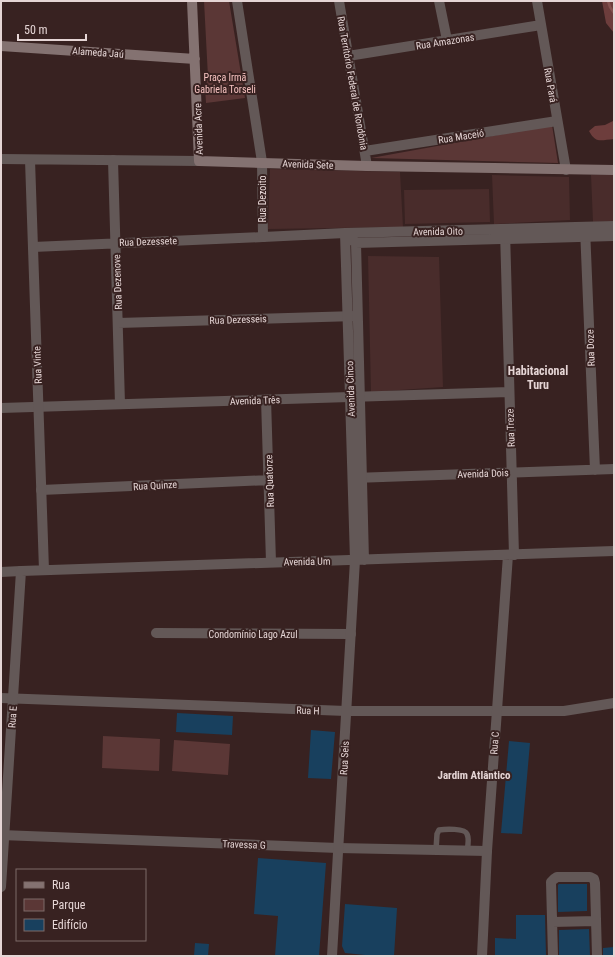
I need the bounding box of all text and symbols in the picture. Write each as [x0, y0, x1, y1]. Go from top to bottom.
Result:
street label: Rua Território Federal de Rondônia [335, 15, 370, 151]
scale bar [18, 16, 86, 42]
text: 50 m [24, 23, 48, 37]
street label: Rua Amazonas [415, 31, 475, 52]
street label: Alameda Jaú [72, 45, 124, 60]
street label: Rua Pará [542, 67, 559, 104]
park label: Praça Irmã Gabriela Torseli [194, 72, 256, 95]
street label: Avenida Acre [192, 103, 205, 155]
street label: Rua Maceió [437, 127, 485, 146]
street label: Avenida Sete [282, 158, 334, 171]
street label: Rua Dezoito [257, 175, 268, 223]
street label: Avenida Oito [413, 226, 463, 237]
street label: Rua Dezessete [119, 235, 178, 248]
street label: Rua Dezenove [111, 254, 124, 310]
street label: Rua Dezesseis [209, 313, 267, 326]
street label: Rua Doze [584, 329, 597, 367]
street label: Rua Vinte [31, 346, 44, 384]
street label: Avenida Cinco [344, 361, 357, 417]
district label: Habitacional Turu [508, 364, 568, 392]
street label: Avenida Três [230, 394, 281, 407]
street label: Rua Treze [504, 408, 517, 447]
street label: Rua Quatorze [263, 454, 276, 508]
street label: Avenida Dois [457, 467, 509, 480]
street label: Rua Quinze [133, 479, 178, 492]
street label: Avenida Um [284, 556, 330, 567]
street label: Condomínio Lago Azul [209, 629, 297, 640]
street label: Rua H [296, 705, 320, 716]
street label: Rua E [6, 706, 19, 728]
street label: Rua C [488, 731, 501, 755]
street label: Rua Seis [338, 740, 351, 775]
district label: Jardim Atlântico [438, 769, 511, 782]
street label: Travessa G [222, 838, 266, 851]
legend [16, 869, 146, 941]
text: Rua [52, 878, 70, 892]
text: Parque [52, 898, 86, 912]
text: Edifício [52, 918, 88, 932]

